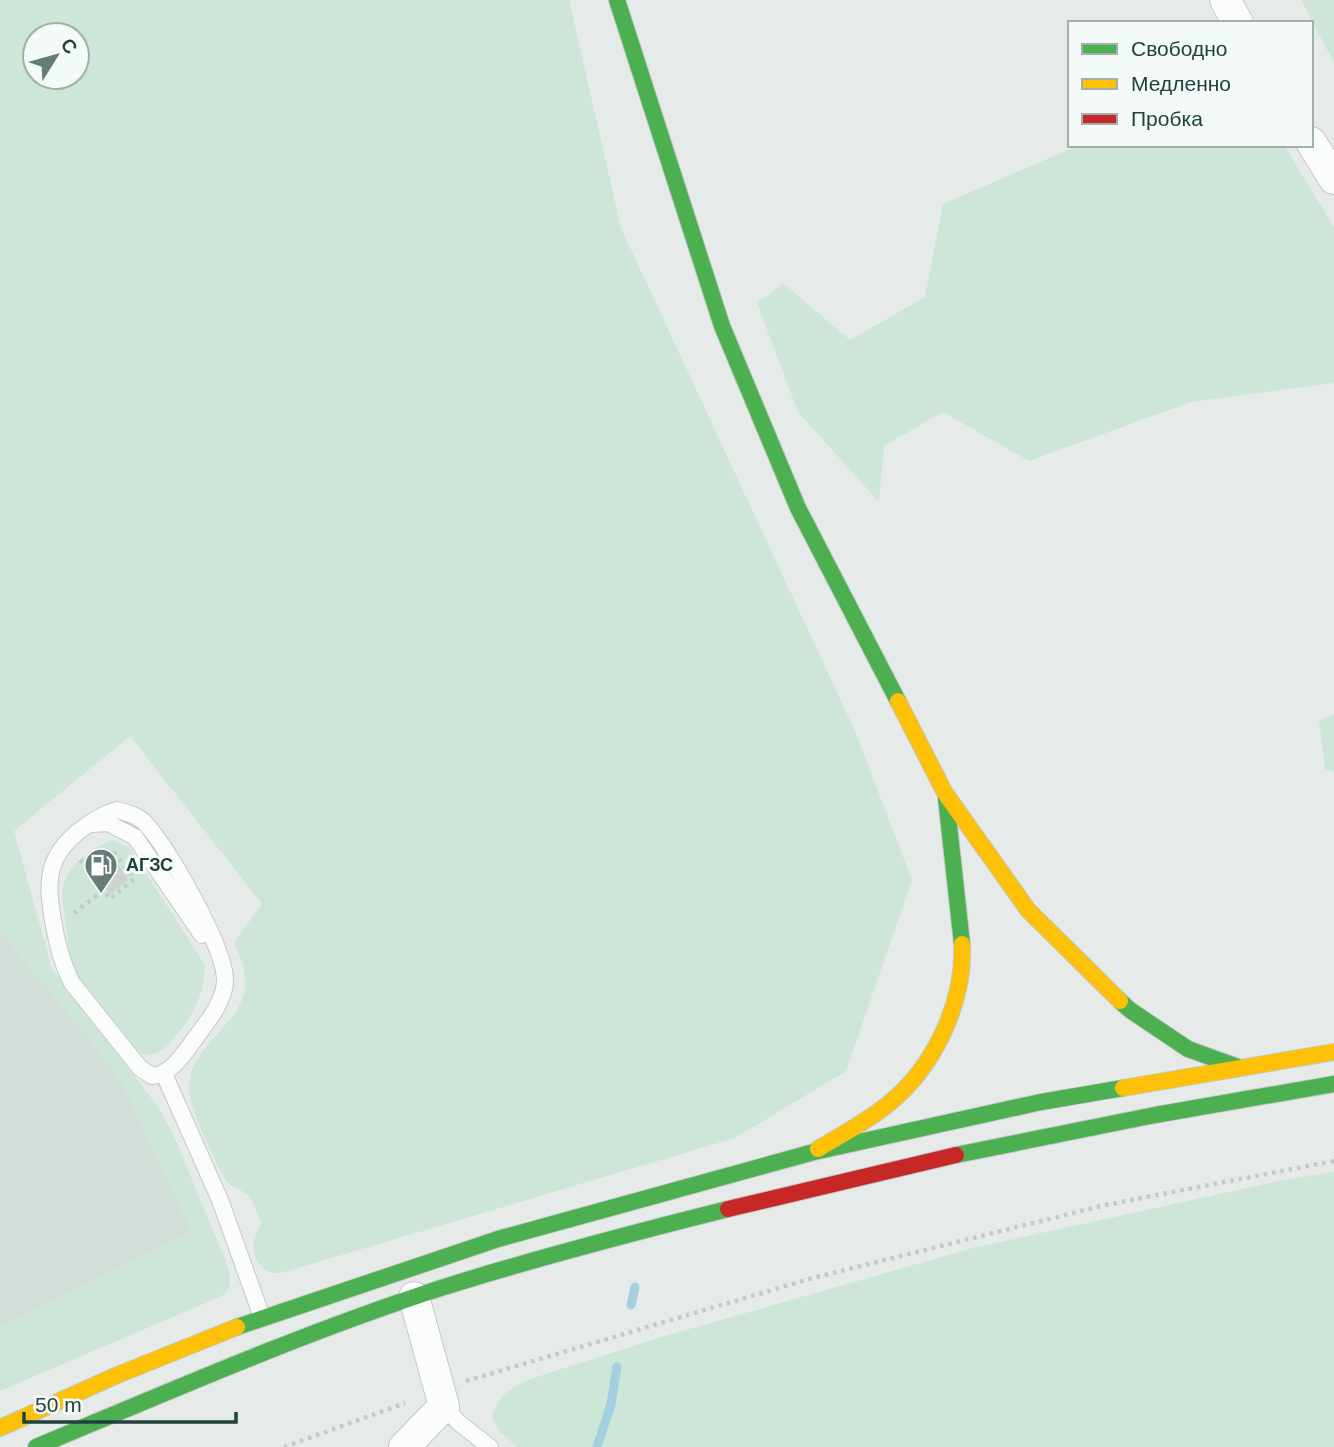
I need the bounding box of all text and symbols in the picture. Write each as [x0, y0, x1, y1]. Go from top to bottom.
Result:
north arrow [21, 21, 91, 91]
legend [1068, 21, 1313, 147]
text: С [57, 34, 82, 58]
text: Свободно [1131, 37, 1228, 60]
text: Медленно [1131, 72, 1231, 95]
text: Пробка [1131, 107, 1203, 130]
fuel station icon: АГЗС [82, 846, 120, 895]
place label: АГЗС [126, 855, 173, 875]
scale bar [24, 1380, 236, 1424]
text: 50 m [35, 1393, 82, 1416]

